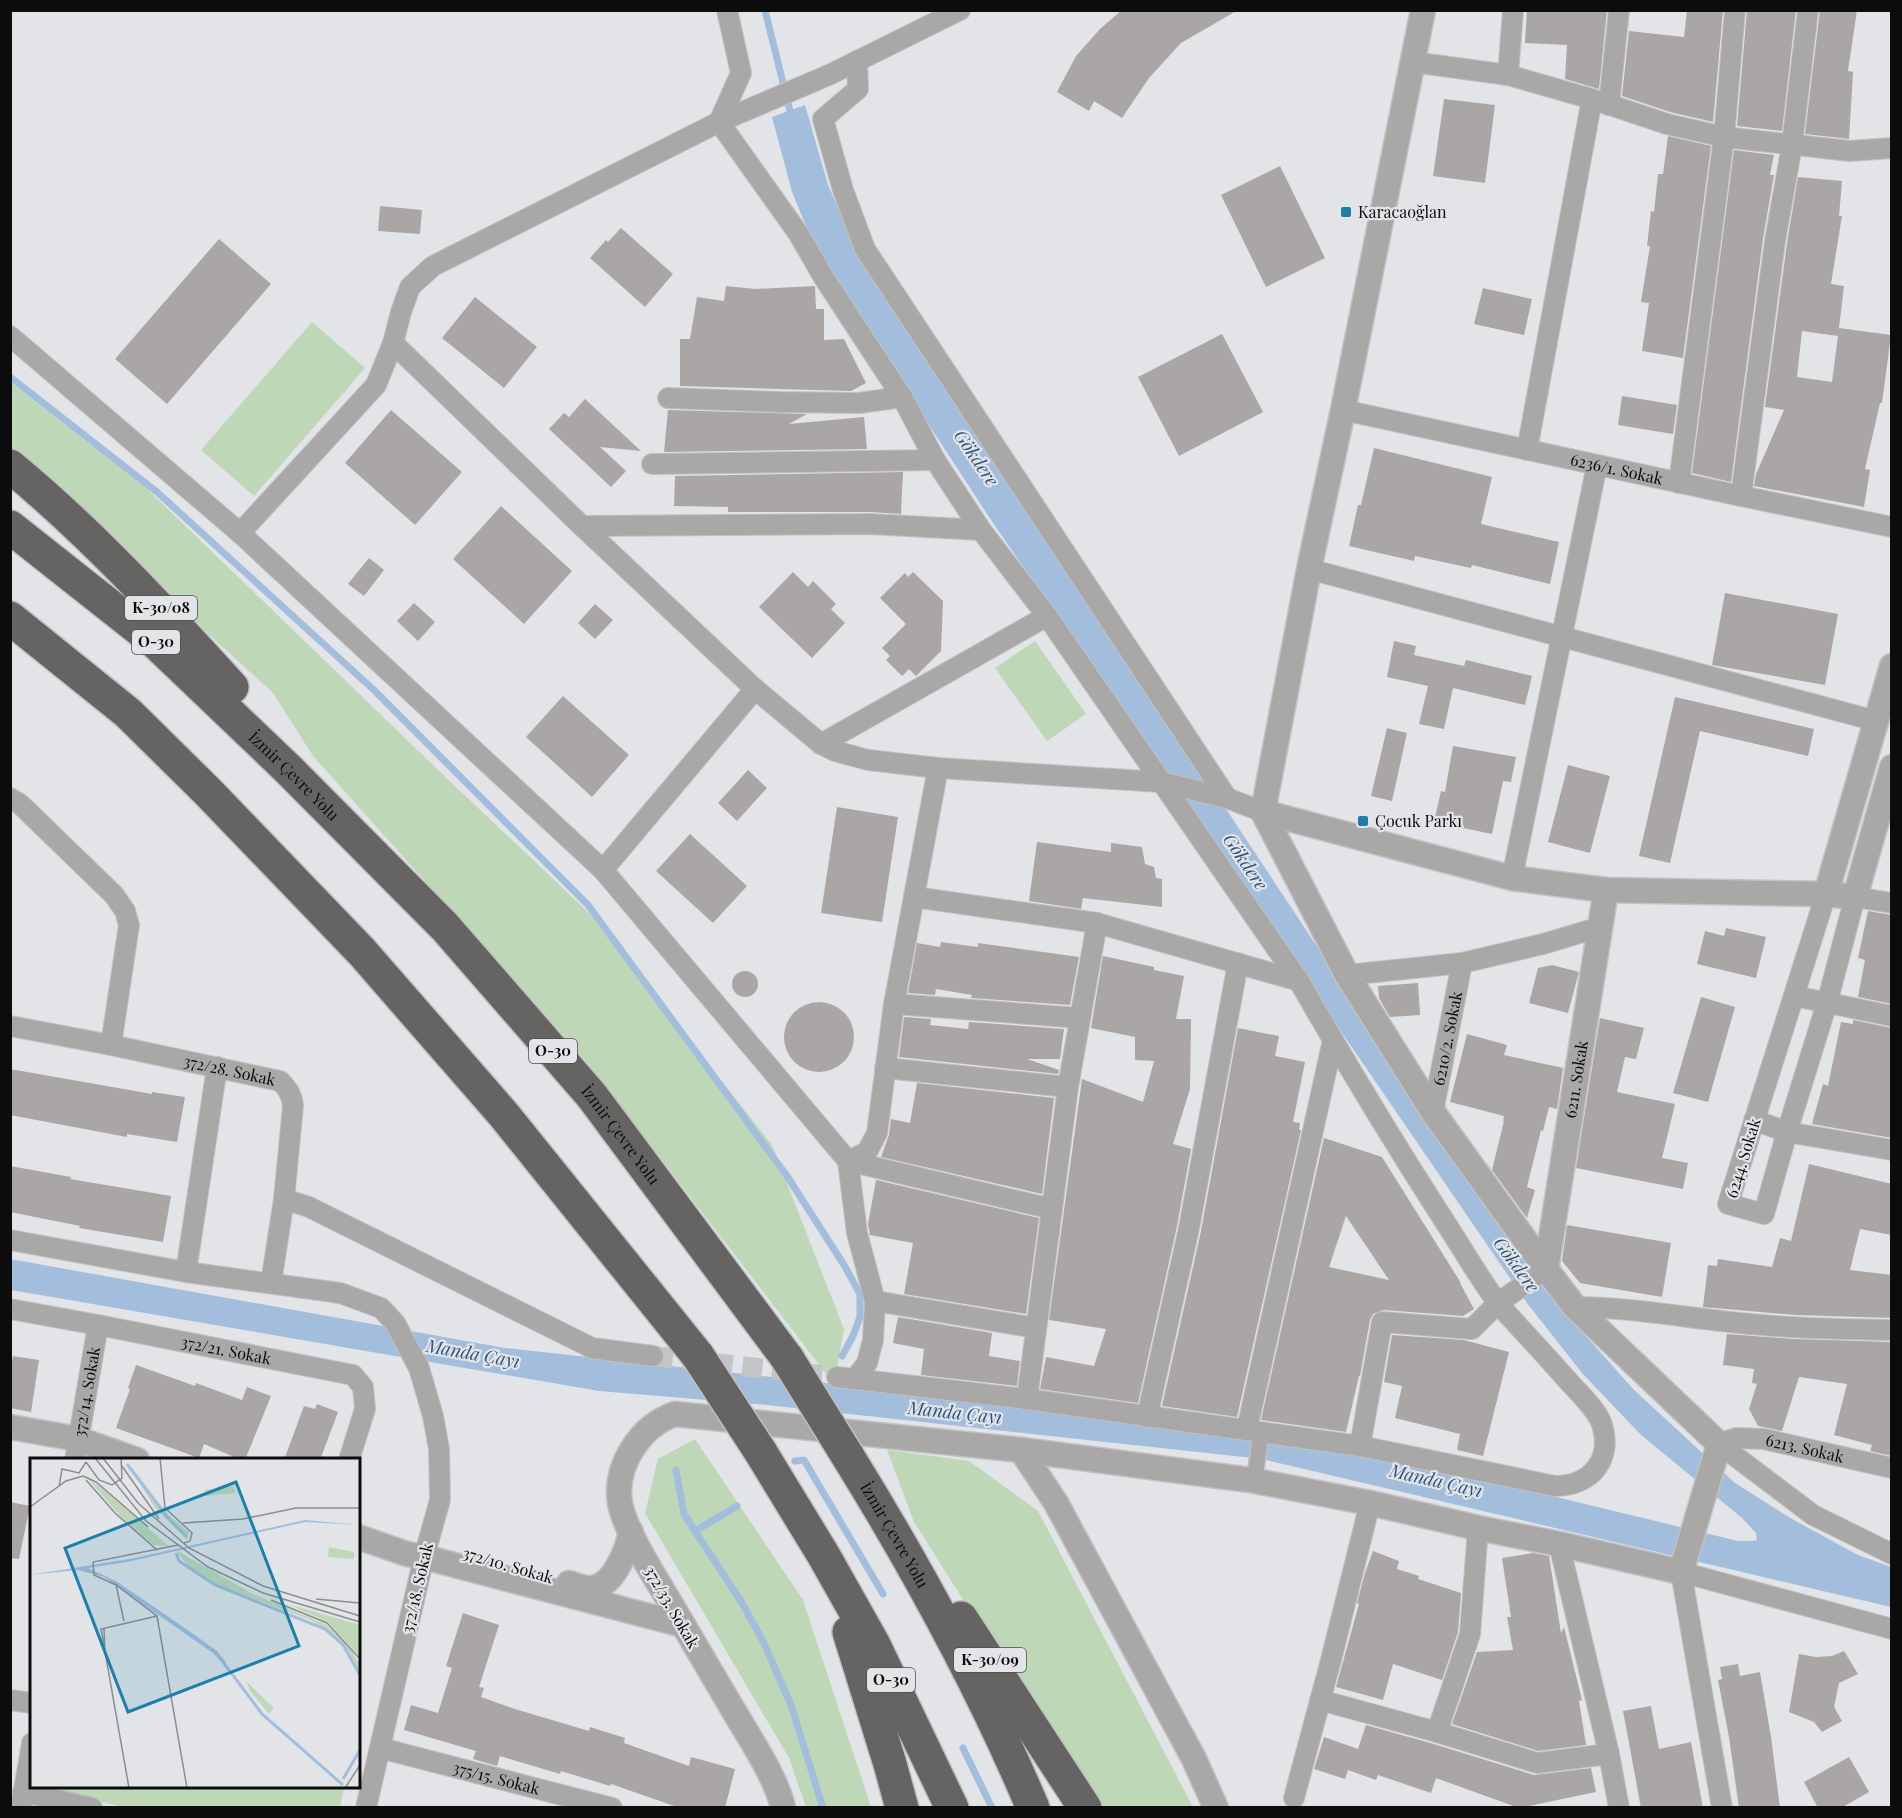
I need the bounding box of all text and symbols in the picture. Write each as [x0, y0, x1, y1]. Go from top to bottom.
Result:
place label: Karacaoğlan [1358, 201, 1447, 222]
marker: Karacaoğlan [1339, 205, 1353, 219]
water label: Gökdere [949, 425, 1005, 491]
street label: 6236/1. Sokak [1569, 448, 1665, 489]
road number: K-30/08 [125, 596, 197, 620]
road number: O-30 [132, 630, 180, 654]
street label: İzmir Çevre Yolu [245, 726, 344, 825]
place label: Çocuk Parkı [1375, 810, 1462, 831]
marker: Çocuk Parkı [1356, 814, 1370, 828]
water label: Gökdere [1218, 829, 1274, 895]
street label: 6210/2. Sokak [1427, 989, 1466, 1087]
road number: O-30 [529, 1039, 577, 1063]
street label: 6211. Sokak [1559, 1039, 1592, 1120]
street label: 372/28. Sokak [182, 1050, 278, 1090]
street label: İzmir Çevre Yolu [577, 1080, 665, 1188]
street label: 6244. Sokak [1720, 1115, 1765, 1200]
water label: Gökdere [1489, 1232, 1545, 1297]
street label: 372/21. Sokak [179, 1331, 273, 1369]
water label: Manda Çayı [424, 1333, 522, 1373]
street label: 372/14. Sokak [68, 1345, 104, 1439]
water label: Manda Çayı [906, 1395, 1003, 1429]
street label: 6213. Sokak [1764, 1429, 1846, 1467]
inset map [30, 1458, 360, 1788]
water label: Manda Çayı [1387, 1458, 1485, 1502]
street label: İzmir Çevre Yolu [856, 1478, 934, 1591]
street label: 372/18. Sokak [396, 1540, 437, 1635]
street label: 372/10. Sokak [460, 1542, 556, 1588]
street label: 372/33. Sokak [640, 1562, 705, 1652]
road number: K-30/09 [954, 1648, 1026, 1672]
road number: O-30 [867, 1668, 915, 1692]
street label: 375/15. Sokak [450, 1756, 542, 1799]

